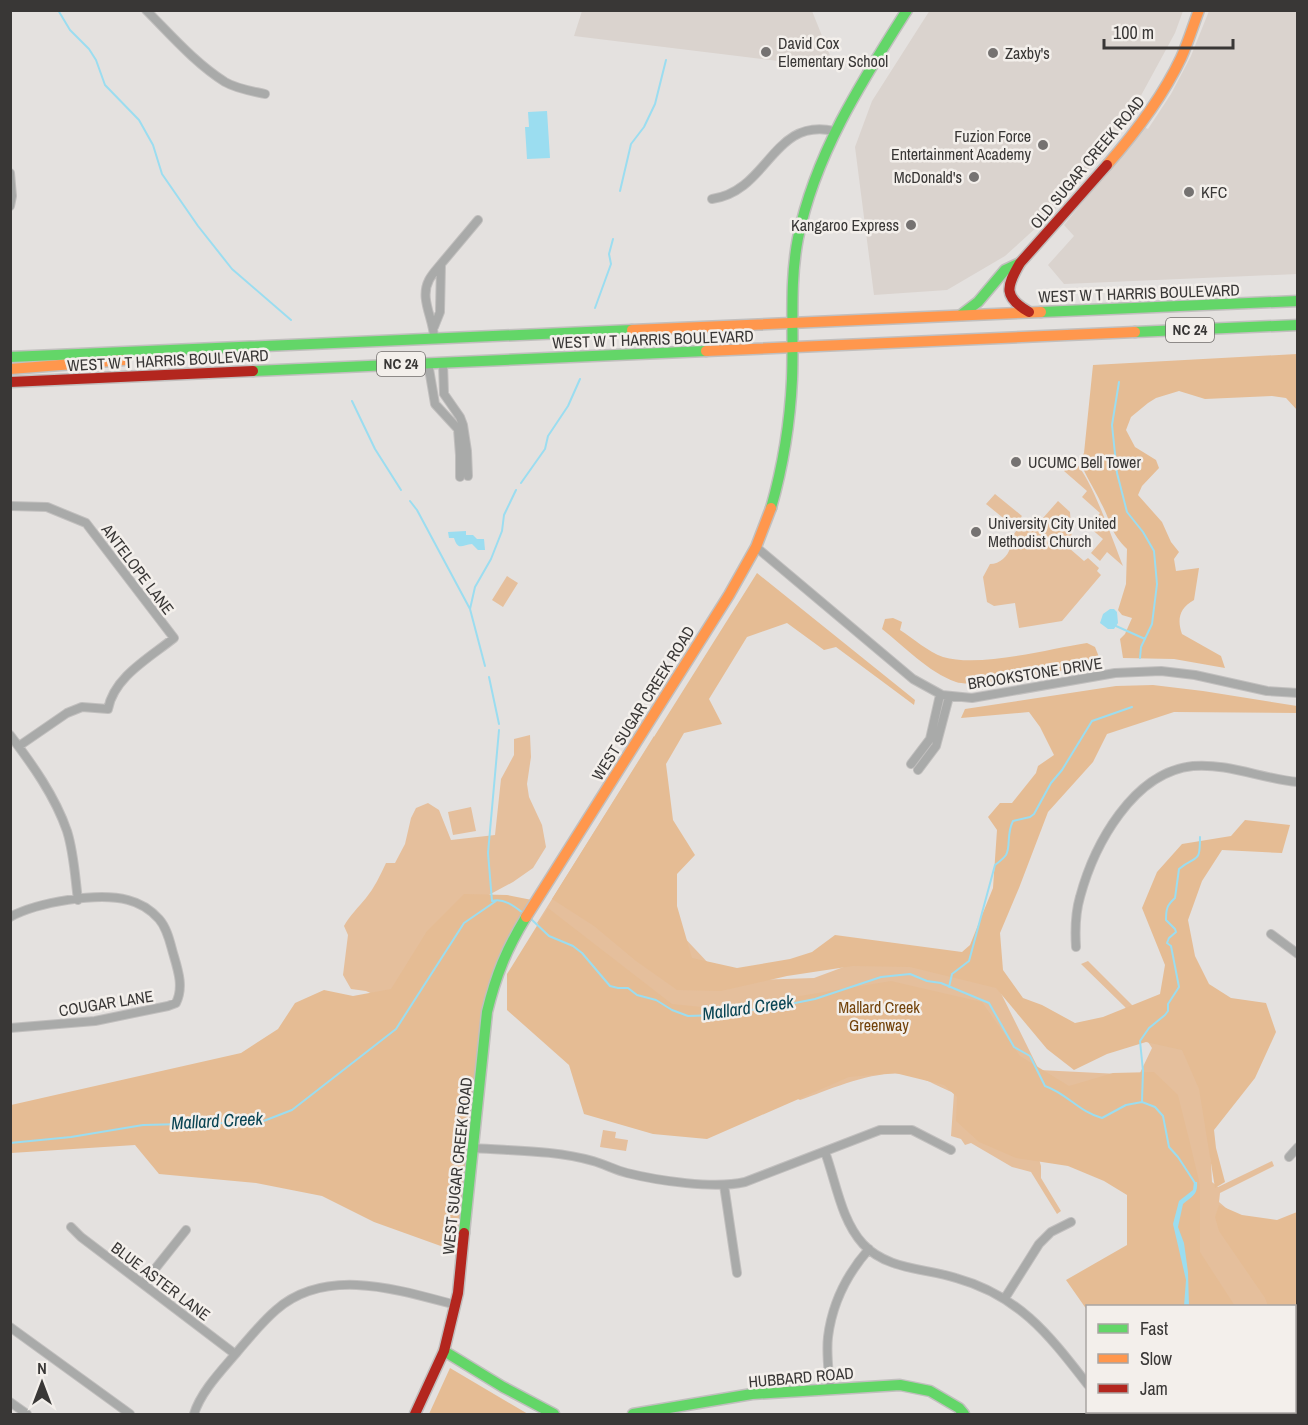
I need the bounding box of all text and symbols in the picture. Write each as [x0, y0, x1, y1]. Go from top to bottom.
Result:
scale bar [1104, 12, 1233, 50]
text: 100 m [1113, 20, 1154, 45]
place label: David Cox Elementary School [778, 32, 888, 72]
place label: Zaxby's [1005, 42, 1050, 64]
marker: David Cox Elementary School [759, 45, 773, 59]
marker: Zaxby's [986, 46, 1000, 60]
street label: OLD SUGAR CREEK ROAD [1025, 91, 1149, 233]
place label: Fuzion Force Entertainment Academy [891, 125, 1031, 165]
marker: Fuzion Force Entertainment Academy [1036, 138, 1050, 152]
place label: McDonald's [894, 166, 962, 188]
marker: McDonald's [967, 170, 981, 184]
place label: KFC [1201, 181, 1227, 203]
marker: KFC [1182, 185, 1196, 199]
place label: Kangaroo Express [791, 214, 899, 236]
marker: Kangaroo Express [904, 218, 918, 232]
street label: WEST W T HARRIS BOULEVARD [1038, 278, 1240, 308]
road number: NC 24 [1166, 318, 1214, 342]
street label: WEST W T HARRIS BOULEVARD [552, 324, 754, 354]
street label: WEST W T HARRIS BOULEVARD [67, 344, 269, 376]
road number: NC 24 [377, 352, 425, 376]
place label: UCUMC Bell Tower [1028, 451, 1141, 473]
marker: UCUMC Bell Tower [1009, 455, 1023, 469]
place label: University City United Methodist Church [988, 512, 1116, 552]
street label: ANTELOPE LANE [96, 518, 179, 619]
marker: University City United Methodist Church [969, 525, 983, 539]
street label: WEST SUGAR CREEK ROAD [586, 622, 700, 784]
street label: BROOKSTONE DRIVE [966, 651, 1104, 695]
street label: COUGAR LANE [57, 985, 155, 1021]
water label: Mallard Creek [701, 989, 796, 1026]
park label: Mallard Creek Greenway [838, 996, 920, 1036]
street label: WEST SUGAR CREEK ROAD [437, 1076, 477, 1256]
water label: Mallard Creek [170, 1106, 264, 1135]
street label: BLUE ASTER LANE [107, 1236, 215, 1326]
legend [1086, 1305, 1296, 1413]
text: Fast [1140, 1316, 1168, 1341]
text: Slow [1140, 1346, 1172, 1371]
north arrow [12, 1353, 72, 1413]
text: N [37, 1357, 47, 1379]
street label: HUBBARD ROAD [747, 1361, 855, 1393]
text: Jam [1140, 1376, 1168, 1401]

